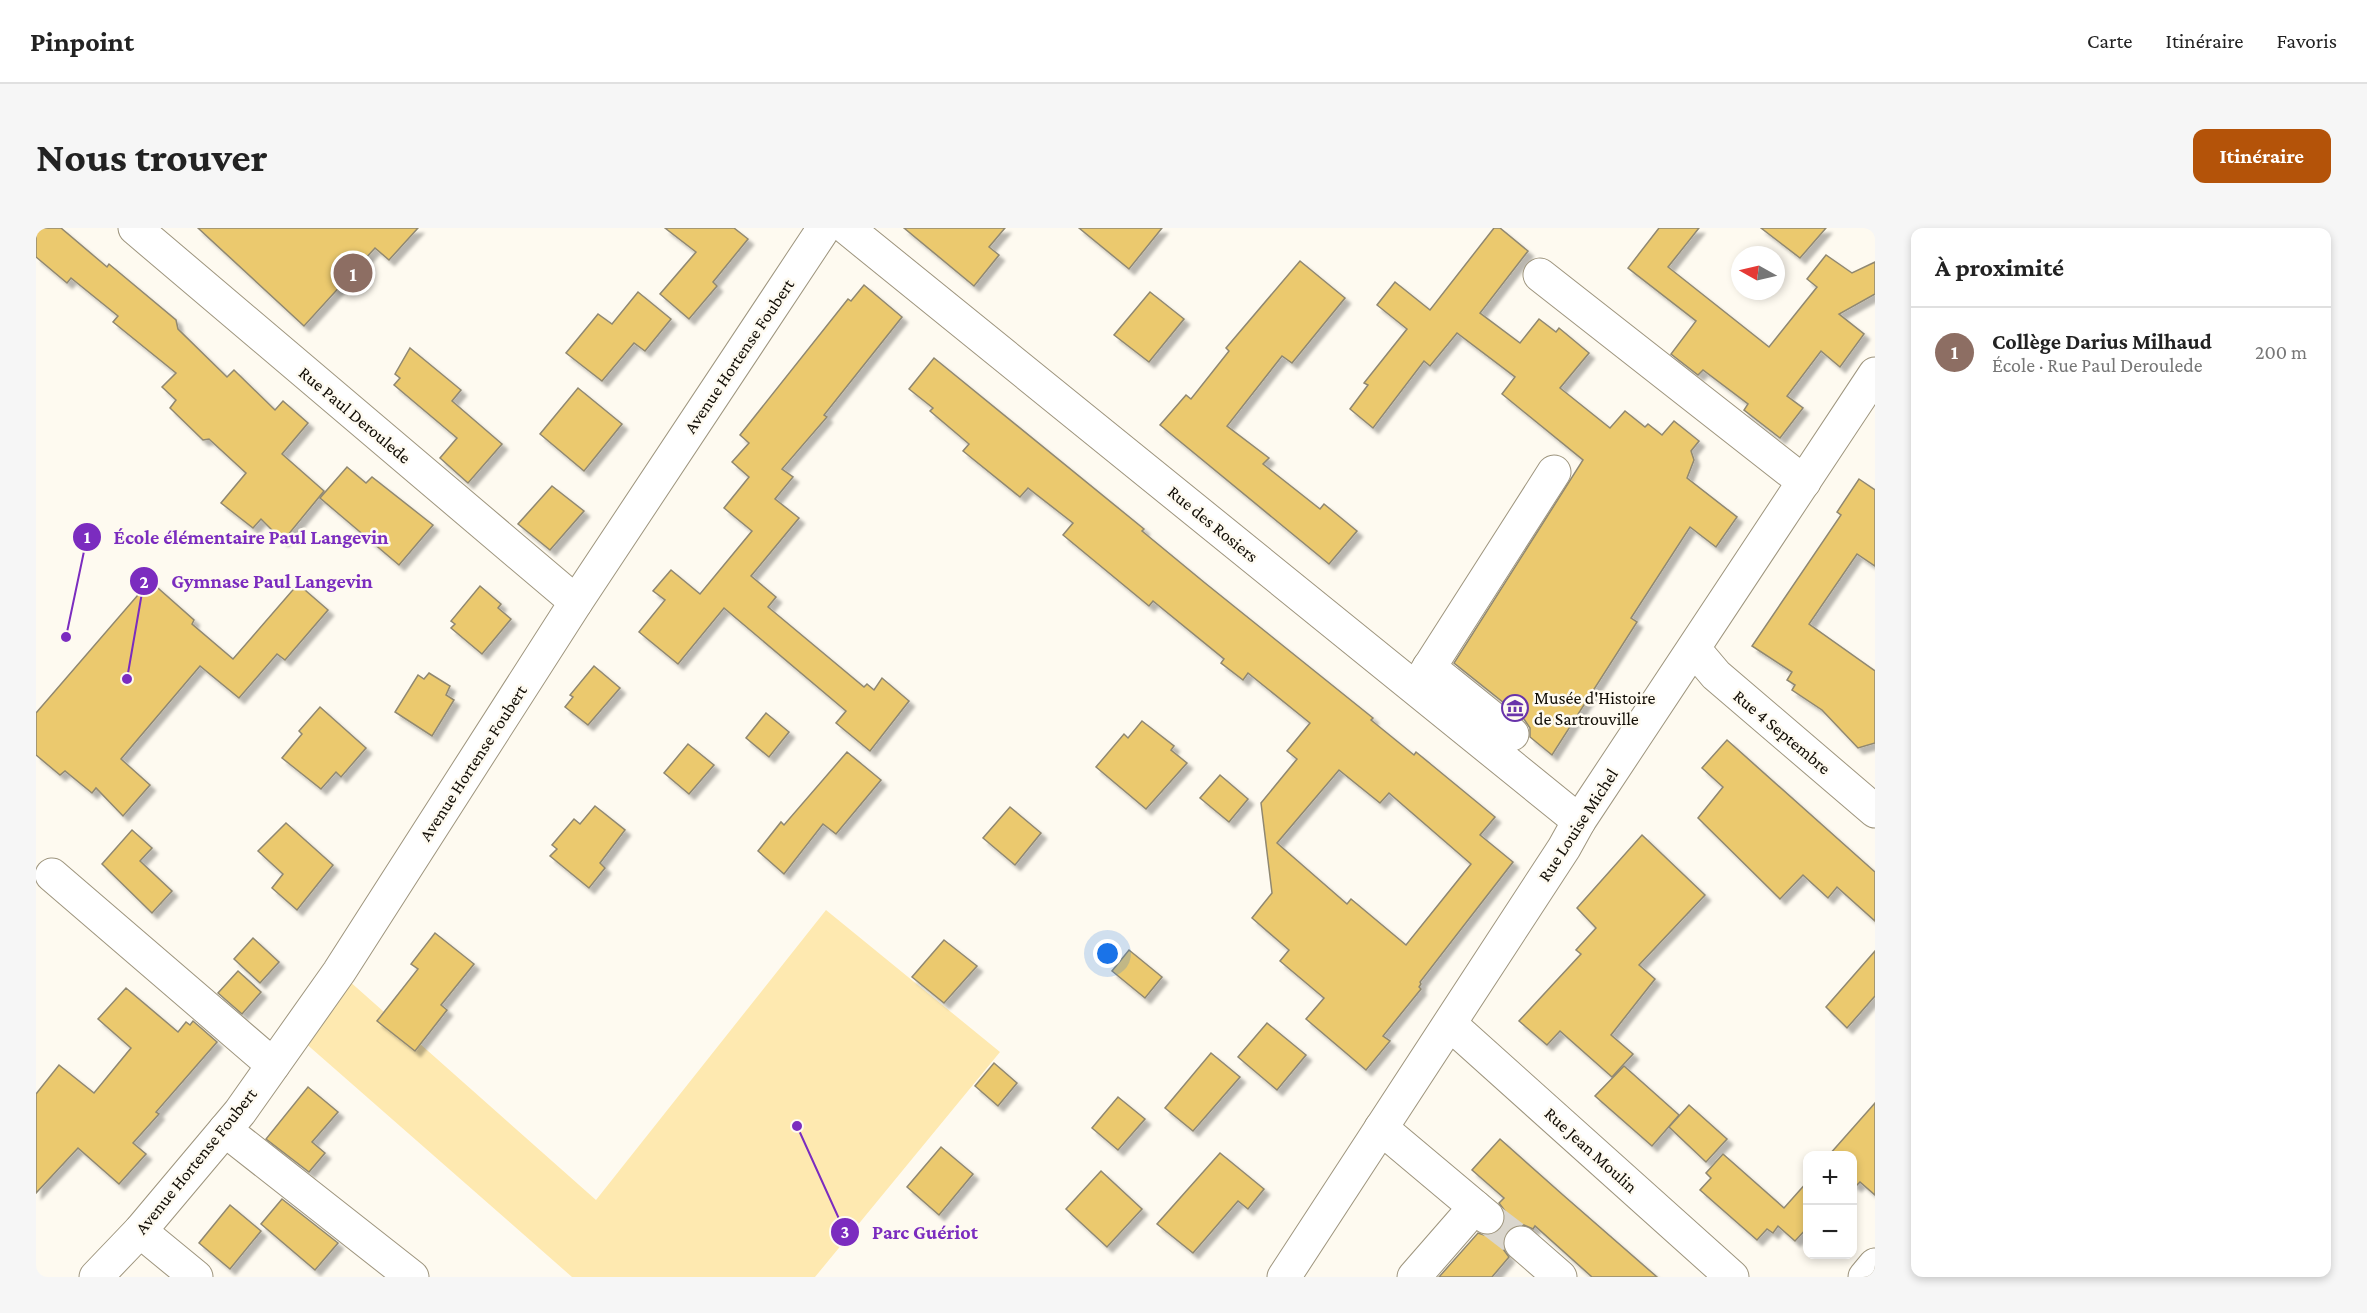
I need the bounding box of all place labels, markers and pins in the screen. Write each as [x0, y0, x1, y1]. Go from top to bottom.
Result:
pin: 1 [334, 250, 372, 296]
callout: École élémentaire Paul Langevin [72, 518, 401, 556]
callout: Gymnase Paul Langevin [129, 562, 384, 600]
place label: Musée d'Histoire de Sartrouville [1534, 688, 1655, 729]
museum icon: Musée d'Histoire de Sartrouville [1500, 693, 1530, 723]
callout: Parc Guériot [830, 1213, 990, 1251]

